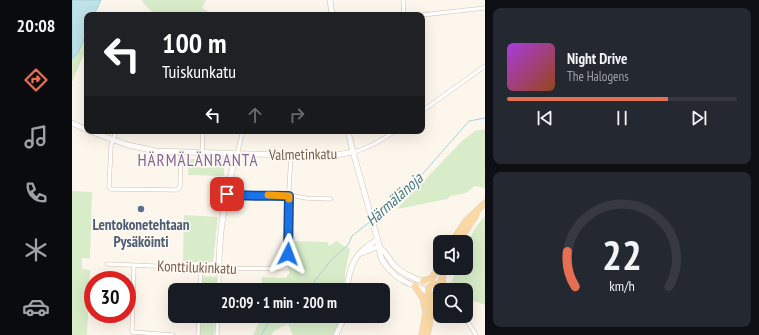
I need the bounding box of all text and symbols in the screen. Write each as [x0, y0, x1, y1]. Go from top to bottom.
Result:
text: 20:08 [17, 14, 55, 37]
text: 100 m [162, 24, 226, 61]
icon: left [96, 28, 148, 80]
text: Night Drive [567, 49, 627, 68]
text: Tuiskunkatu [162, 60, 236, 83]
icon: directions [22, 66, 50, 94]
text: The Halogens [567, 68, 629, 85]
icon: left [202, 104, 224, 126]
icon: ahead [244, 104, 266, 126]
icon: right [286, 104, 308, 126]
icon: previous [534, 107, 556, 129]
icon: pause [611, 107, 633, 129]
icon: next [688, 107, 710, 129]
icon: music [22, 123, 50, 151]
street label: Valmetinkatu [268, 144, 337, 164]
district label: HÄRMÄLÄNRANTA [137, 149, 259, 171]
water label: Härmälänoja [361, 167, 428, 230]
pin [210, 177, 244, 211]
icon: phone [22, 179, 50, 207]
icon: arrive [216, 183, 238, 205]
marker: Lentokonetehtaan Pysäköinti [136, 204, 146, 214]
place label: Lentokonetehtaan Pysäköinti [92, 215, 190, 251]
text: 22 [602, 228, 642, 281]
position arrow [267, 233, 309, 275]
map controls [433, 235, 473, 323]
button: sound [433, 235, 473, 275]
icon: climate [22, 236, 50, 264]
street label: Konttilukinkatu [157, 256, 237, 278]
speed limit sign: 30 [84, 271, 136, 323]
text: km/h [609, 276, 635, 295]
button: search [433, 283, 473, 323]
icon: car [22, 293, 50, 321]
text: 20:09 · 1 min · 200 m [221, 293, 337, 312]

